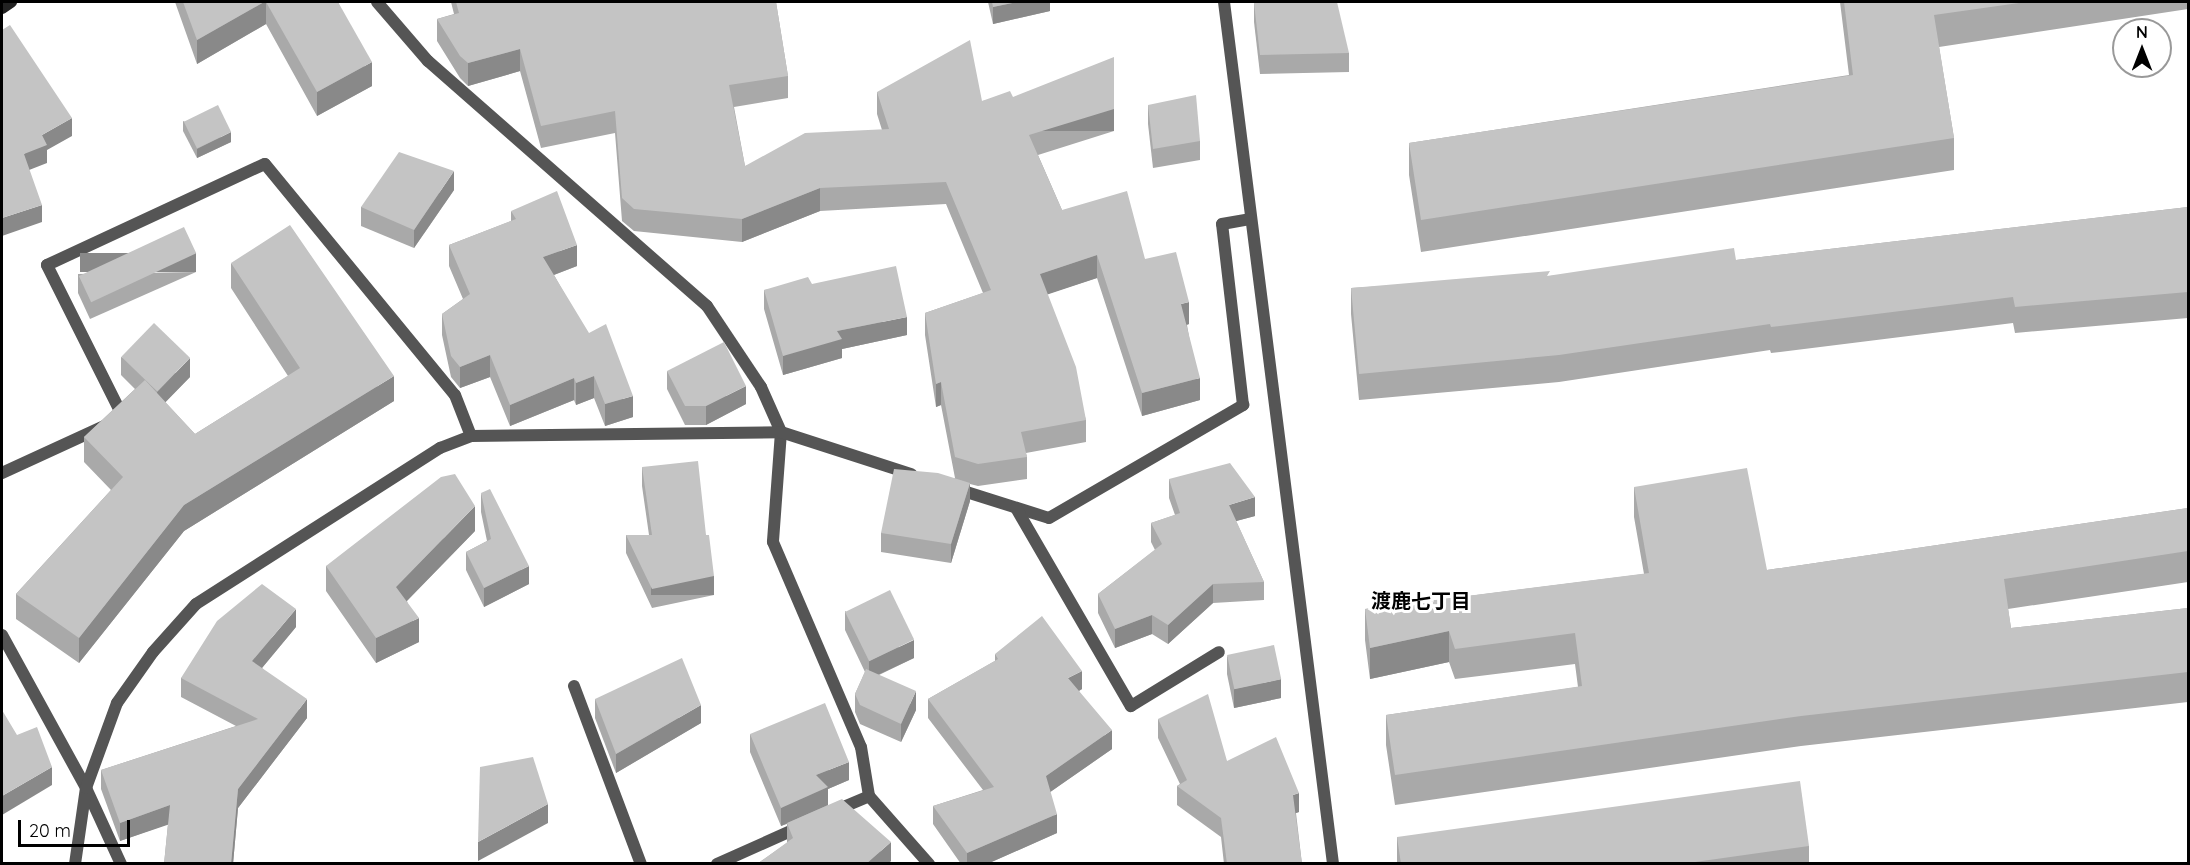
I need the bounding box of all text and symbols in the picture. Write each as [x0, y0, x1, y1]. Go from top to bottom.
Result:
north arrow [2112, 18, 2172, 78]
text: N [2136, 22, 2148, 42]
district label: 渡鹿七丁目 [1371, 588, 1471, 612]
scale bar [21, 808, 134, 846]
text: 20 m [29, 819, 71, 842]

